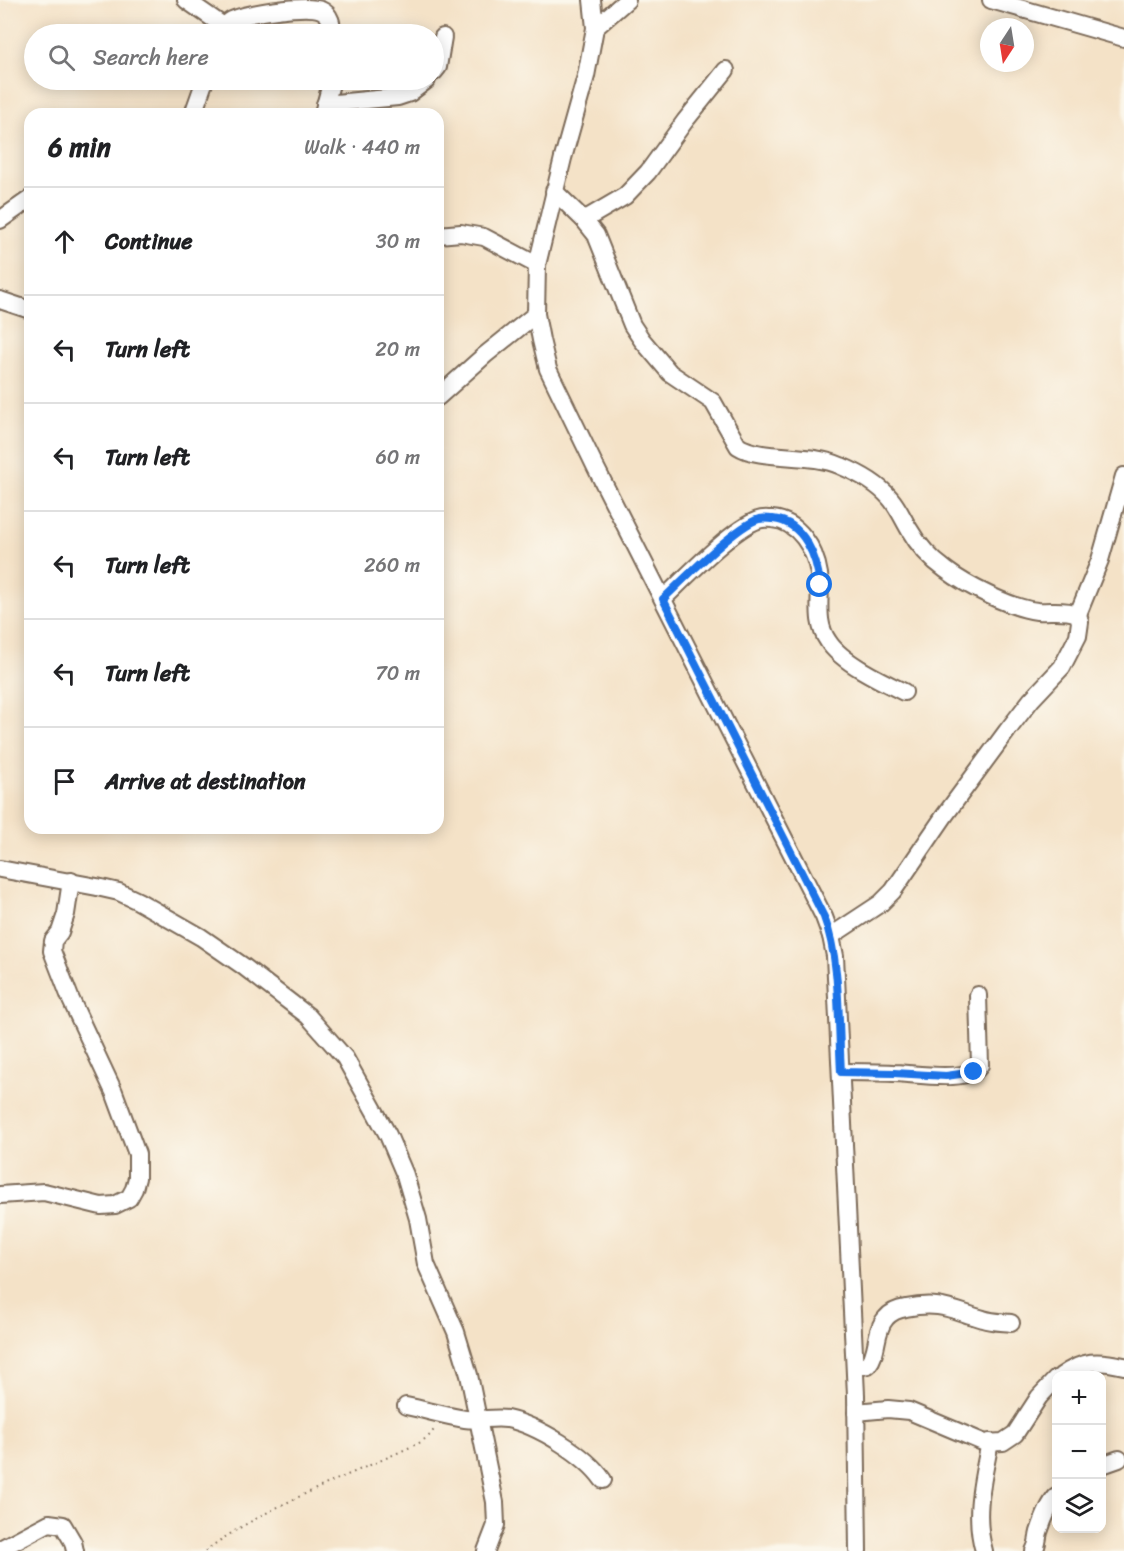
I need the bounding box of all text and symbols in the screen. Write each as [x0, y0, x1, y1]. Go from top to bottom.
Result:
north arrow [980, 18, 1034, 72]
search box [24, 24, 444, 90]
text: Search here [93, 38, 209, 77]
icon: search [45, 41, 78, 74]
text: 6 min [48, 124, 111, 170]
text: Walk · 440 m [304, 130, 420, 165]
text: Continue [105, 222, 193, 261]
text: 30 m [376, 224, 420, 259]
icon: ahead [48, 225, 81, 258]
text: Turn left [105, 330, 190, 369]
text: 20 m [375, 332, 420, 367]
icon: left [48, 333, 81, 366]
text: Turn left [105, 438, 190, 477]
text: 60 m [375, 440, 420, 475]
icon: left [48, 441, 81, 474]
text: Turn left [105, 546, 190, 585]
text: 260 m [364, 548, 420, 583]
icon: left [48, 549, 81, 582]
route start [806, 571, 832, 597]
text: Turn left [105, 654, 190, 693]
text: 70 m [375, 656, 420, 691]
icon: left [48, 657, 81, 690]
text: Arrive at destination [105, 762, 306, 801]
icon: arrive [48, 765, 81, 798]
route end [960, 1058, 986, 1084]
map controls [1052, 1371, 1106, 1533]
button: + [1052, 1371, 1106, 1425]
button: − [1052, 1425, 1106, 1479]
button: layers [1052, 1479, 1106, 1533]

